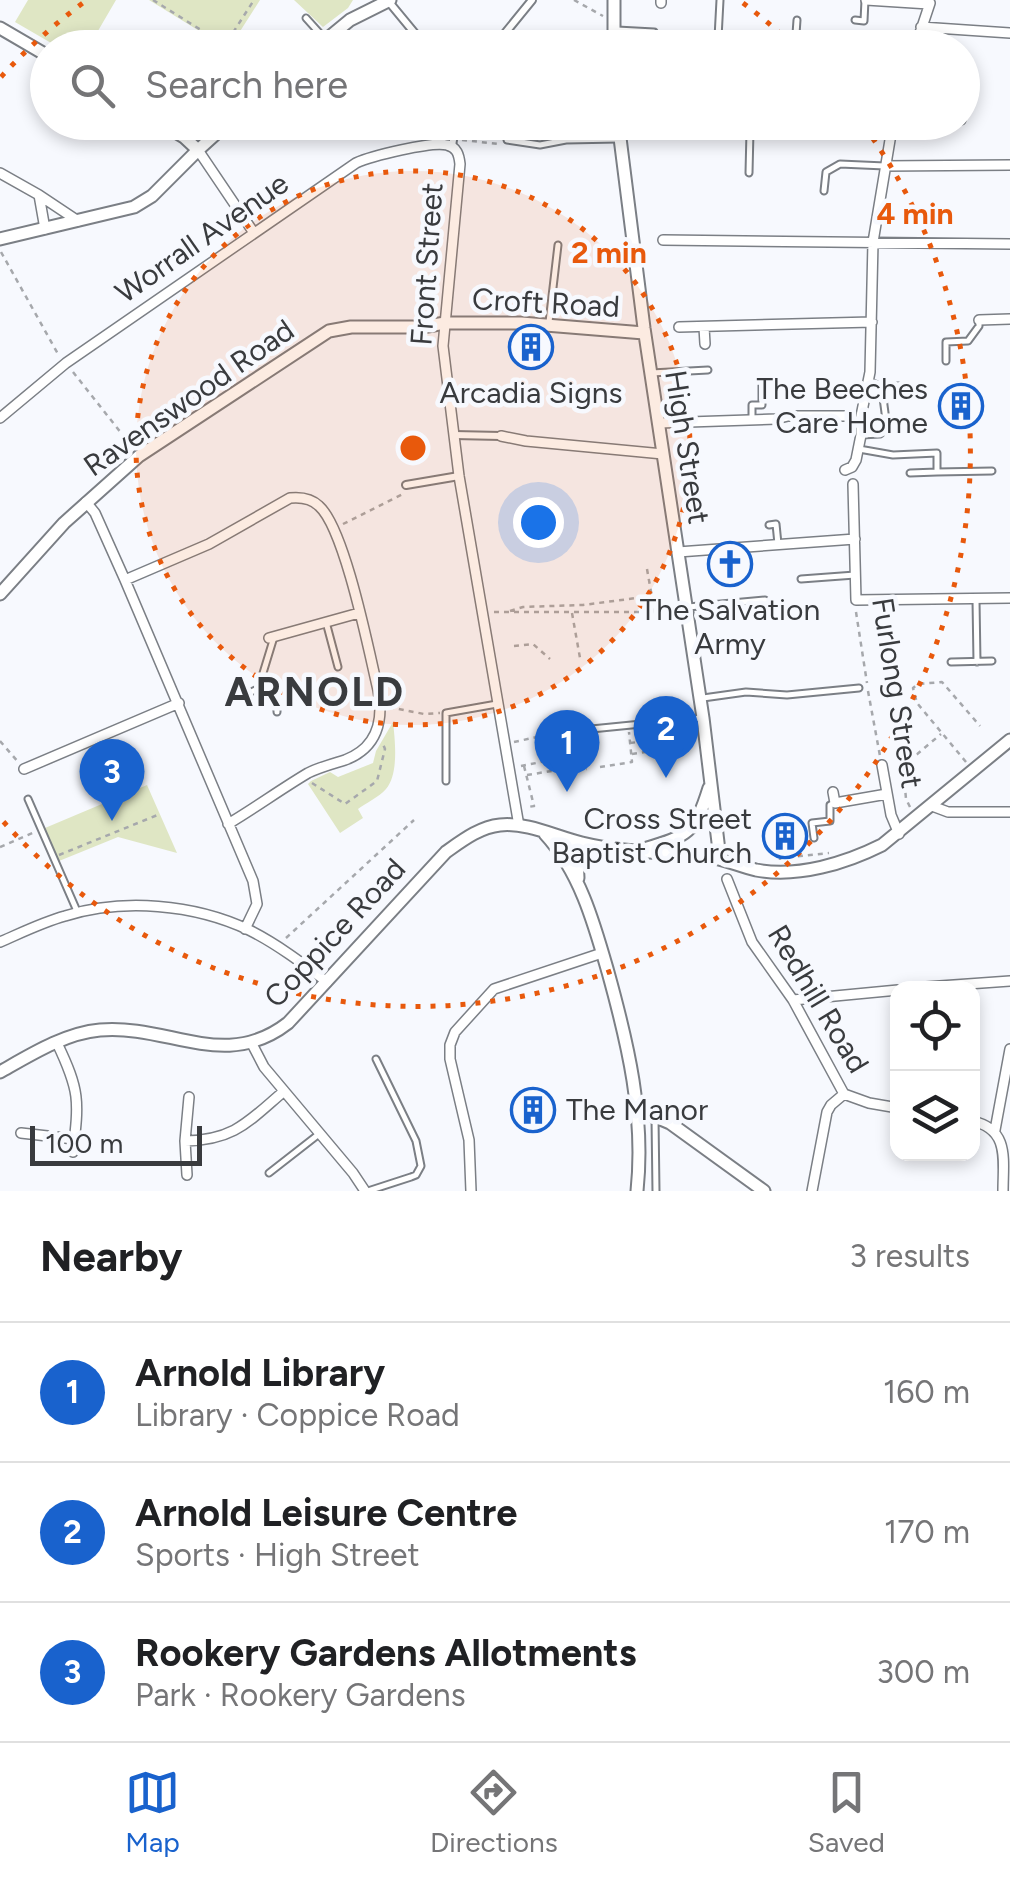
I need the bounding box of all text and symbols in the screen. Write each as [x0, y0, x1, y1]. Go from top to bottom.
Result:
search box [30, 30, 980, 140]
icon: search [65, 58, 120, 113]
text: Search here [145, 62, 348, 108]
street label: Worrall Avenue [108, 164, 295, 311]
street label: Front Street [402, 181, 451, 347]
text: 4 min [876, 195, 954, 232]
text: 2 min [571, 234, 647, 271]
street label: Croft Road [471, 280, 621, 325]
street label: Ravenswood Road [76, 311, 301, 484]
building icon: Arcadia Signs [508, 324, 554, 370]
street label: High Street [657, 367, 718, 526]
place label: The Beeches Care Home [756, 370, 928, 441]
place label: Arcadia Signs [440, 374, 622, 411]
building icon: The Beeches Care Home [938, 383, 984, 429]
centre of rings [395, 430, 431, 466]
your location [513, 497, 564, 548]
church icon: The Salvation Army [707, 541, 753, 587]
place label: The Salvation Army [640, 591, 820, 662]
street label: Furlong Street [864, 595, 931, 791]
district label: ARNOLD [224, 668, 406, 716]
pin: 2 [634, 696, 698, 778]
pin: 1 [534, 710, 600, 792]
pin: 3 [80, 738, 144, 821]
place label: Cross Street Baptist Church [551, 800, 752, 871]
building icon: Cross Street Baptist Church [762, 813, 808, 859]
street label: Coppice Road [256, 850, 413, 1015]
street label: Redhill Road [760, 918, 877, 1079]
map controls [890, 981, 980, 1161]
button: locate [890, 981, 980, 1071]
button: layers [890, 1071, 980, 1161]
building icon: The Manor [510, 1087, 556, 1133]
place label: The Manor [566, 1091, 708, 1128]
scale bar [30, 1121, 202, 1166]
text: 100 m [45, 1126, 123, 1160]
text: Nearby [40, 1231, 182, 1282]
text: 3 results [850, 1237, 970, 1275]
text: Arnold Library [135, 1350, 385, 1396]
text: 1 [66, 1373, 79, 1411]
text: 160 m [883, 1373, 970, 1411]
text: Library · Coppice Road [135, 1396, 460, 1434]
text: Arnold Leisure Centre [135, 1490, 517, 1536]
text: 2 [63, 1513, 82, 1551]
text: 170 m [884, 1513, 970, 1551]
text: Sports · High Street [135, 1536, 419, 1574]
text: Rookery Gardens Allotments [135, 1630, 636, 1676]
text: 3 [64, 1653, 81, 1691]
text: 300 m [876, 1653, 970, 1691]
text: Park · Rookery Gardens [135, 1676, 466, 1714]
tab: Map [125, 1765, 180, 1859]
tab: Directions [430, 1765, 558, 1859]
tab: Saved [808, 1765, 885, 1859]

